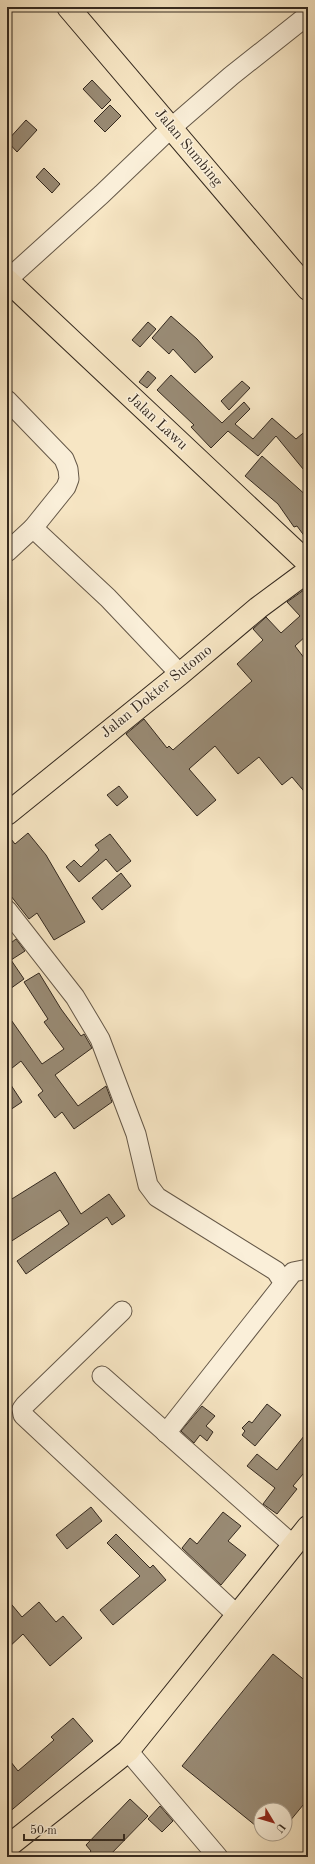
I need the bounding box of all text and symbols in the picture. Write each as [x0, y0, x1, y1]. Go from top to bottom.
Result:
street label: Jalan Sumbing [151, 106, 225, 190]
street label: Jalan Lawu [124, 391, 190, 453]
street label: Jalan Dokter Sutomo [99, 643, 215, 741]
north arrow [253, 1802, 293, 1842]
scale bar [24, 1816, 124, 1842]
text: U [273, 1820, 287, 1834]
text: 50 m [30, 1824, 57, 1837]

